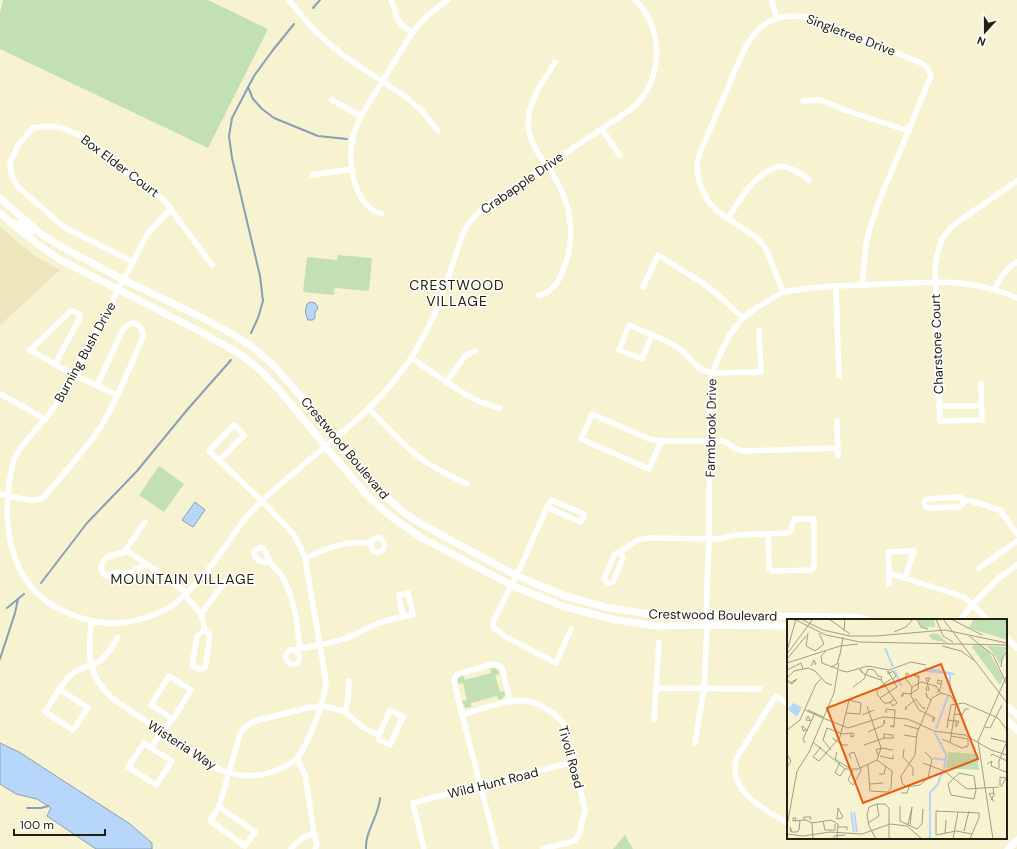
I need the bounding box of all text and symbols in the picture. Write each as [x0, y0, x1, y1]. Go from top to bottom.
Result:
street label: Singletree Drive [804, 10, 898, 60]
north arrow [965, 12, 1005, 52]
text: N [975, 33, 988, 49]
street label: Box Elder Court [77, 131, 163, 201]
street label: Crabapple Drive [477, 148, 567, 218]
district label: CRESTWOOD VILLAGE [409, 276, 505, 310]
street label: Charstone Court [927, 294, 947, 394]
street label: Burning Bush Drive [50, 299, 120, 405]
street label: Farmbrook Drive [702, 378, 720, 478]
street label: Crestwood Boulevard [297, 393, 393, 503]
district label: MOUNTAIN VILLAGE [111, 570, 255, 588]
street label: Crestwood Boulevard [649, 605, 777, 625]
inset map [787, 619, 1007, 839]
street label: Wisteria Way [144, 716, 220, 774]
street label: Tivoli Road [554, 724, 588, 790]
street label: Wild Hunt Road [446, 764, 540, 802]
scale bar [14, 811, 105, 837]
text: 100 m [20, 817, 54, 833]

